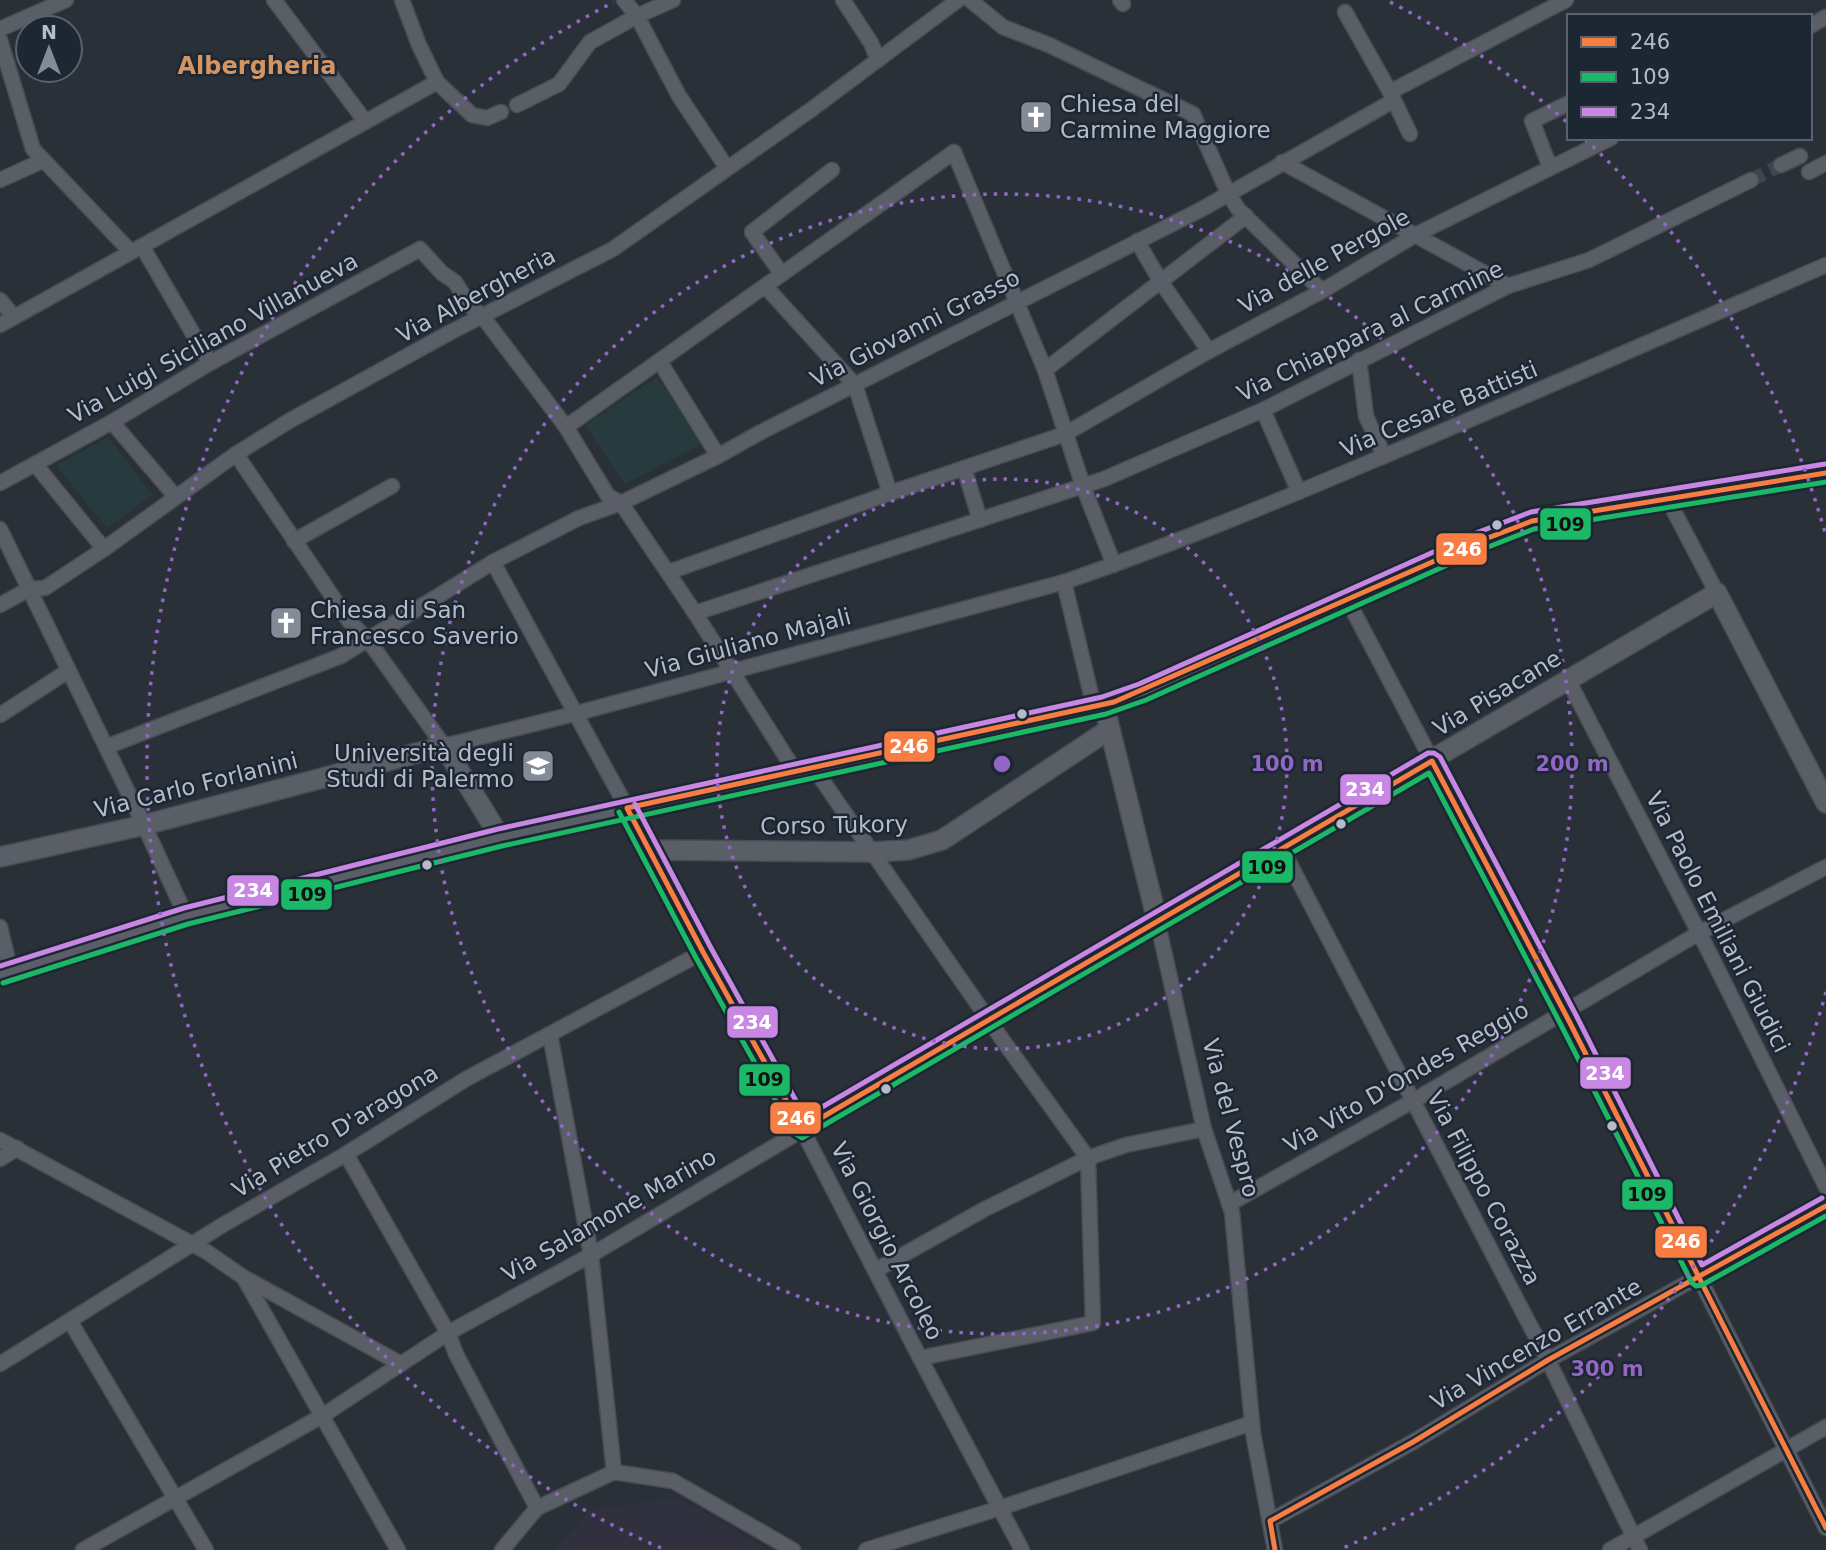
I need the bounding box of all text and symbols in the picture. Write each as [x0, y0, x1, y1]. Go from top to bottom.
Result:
north arrow [14, 14, 84, 84]
legend [1567, 14, 1812, 140]
text: N [41, 21, 57, 43]
text: 246 [1630, 30, 1670, 54]
district label: Albergheria [178, 52, 336, 80]
text: 109 [1630, 65, 1670, 89]
place label: Chiesa del Carmine Maggiore [1060, 91, 1271, 143]
church icon: Chiesa del Carmine Maggiore [1017, 98, 1055, 136]
text: 234 [1630, 100, 1670, 124]
street label: Via delle Pergole [1234, 203, 1414, 319]
street label: Via Albergheria [392, 242, 560, 348]
street label: Via Luigi Siciliano Villanueva [64, 247, 362, 429]
street label: Via Chiappara al Carmine [1233, 255, 1507, 407]
street label: Via Giovanni Grasso [806, 264, 1024, 392]
street label: Via Cesare Battisti [1337, 356, 1541, 462]
line badge: 109 [1539, 507, 1592, 541]
text: 109 [1545, 513, 1585, 535]
unlabelled marker [1490, 518, 1504, 532]
line badge: 246 [1435, 532, 1488, 566]
text: 246 [1442, 538, 1482, 560]
place label: Chiesa di San Francesco Saverio [310, 597, 519, 649]
street label: Via Giuliano Majali [642, 603, 854, 683]
church icon: Chiesa di San Francesco Saverio [267, 604, 305, 642]
street label: Via Pisacane [1428, 645, 1566, 741]
unlabelled marker [1015, 707, 1029, 721]
line badge: 246 [883, 730, 936, 763]
text: 246 [889, 735, 929, 757]
place label: Università degli Studi di Palermo [326, 740, 514, 792]
street label: Via Carlo Forlanini [92, 747, 300, 823]
school or university icon: Università degli Studi di Palermo [519, 747, 557, 785]
centre of rings [990, 752, 1014, 776]
text: 100 m [1250, 752, 1324, 776]
text: 200 m [1535, 752, 1609, 776]
line badge: 234 [1339, 773, 1392, 806]
text: 234 [1345, 778, 1385, 800]
street label: Via Paolo Emiliani Giudici [1641, 787, 1795, 1057]
street label: Corso Tukory [760, 811, 908, 839]
unlabelled marker [1334, 817, 1348, 831]
line badge: 109 [1241, 850, 1294, 884]
text: 109 [1247, 856, 1287, 878]
unlabelled marker [420, 858, 434, 872]
line badge: 234 [226, 874, 280, 907]
line badge: 109 [280, 878, 333, 911]
text: 234 [233, 879, 273, 901]
text: 109 [287, 883, 327, 905]
street label: Via Vito D'Ondes Reggio [1279, 996, 1533, 1158]
line badge: 234 [726, 1005, 779, 1039]
text: 234 [732, 1011, 772, 1033]
street label: Via del Vespro [1197, 1036, 1265, 1200]
line badge: 234 [1579, 1056, 1632, 1090]
street label: Via Pietro D'aragona [227, 1059, 443, 1203]
text: 234 [1585, 1062, 1625, 1084]
line badge: 109 [738, 1063, 791, 1097]
text: 109 [744, 1068, 784, 1090]
unlabelled marker [879, 1082, 893, 1096]
street label: Via Filippo Corazza [1422, 1086, 1546, 1290]
line badge: 246 [769, 1101, 822, 1135]
text: 246 [776, 1107, 816, 1129]
unlabelled marker [1605, 1119, 1619, 1133]
street label: Via Giorgio Arcoleo [826, 1138, 948, 1344]
street label: Via Salamone Marino [497, 1143, 721, 1287]
line badge: 109 [1621, 1178, 1674, 1211]
text: 109 [1627, 1183, 1667, 1205]
line badge: 246 [1654, 1225, 1708, 1259]
text: 246 [1661, 1230, 1701, 1252]
street label: Via Vincenzo Errante [1426, 1273, 1646, 1415]
text: 300 m [1570, 1357, 1644, 1381]

